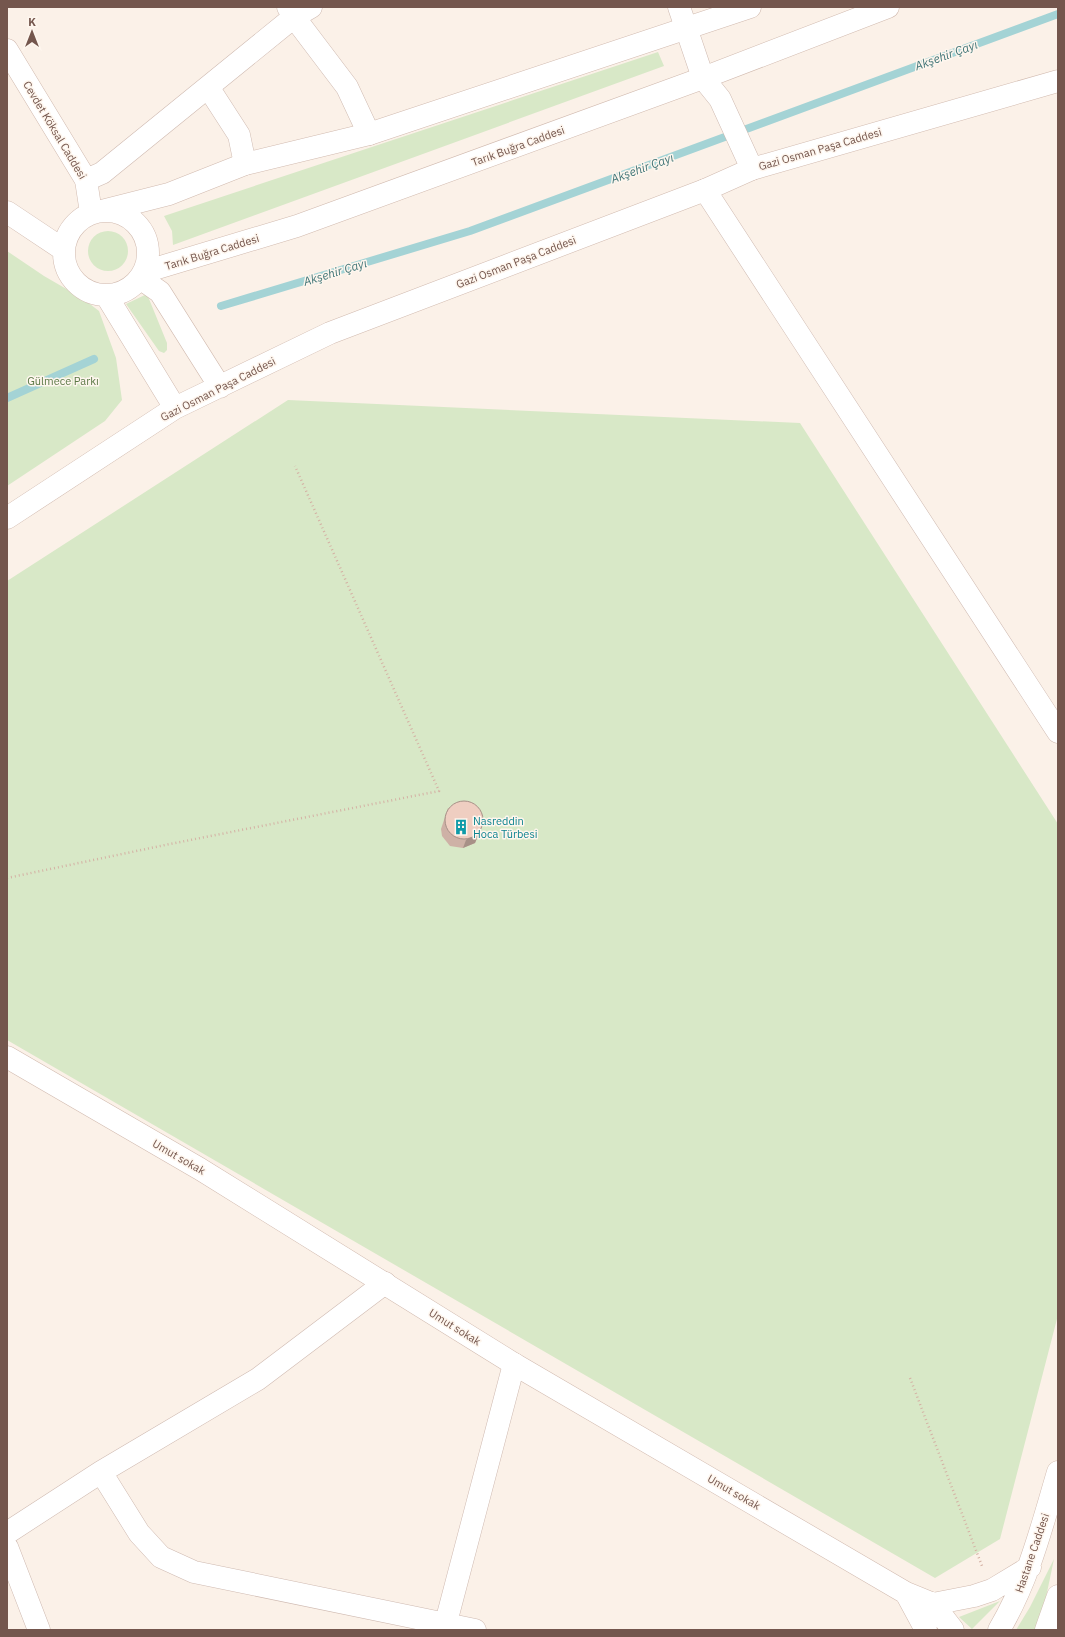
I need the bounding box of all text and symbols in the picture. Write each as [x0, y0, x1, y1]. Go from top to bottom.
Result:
north arrow [12, 12, 52, 52]
text: K [28, 15, 36, 29]
water label: Akşehir Çayı [912, 37, 979, 74]
street label: Cevdet Köksal Caddesi [20, 78, 90, 182]
street label: Tarık Buğra Caddesi [470, 123, 566, 169]
street label: Gazi Osman Paşa Caddesi [757, 125, 883, 173]
water label: Akşehir Çayı [608, 150, 675, 187]
street label: Tarık Buğra Caddesi [163, 231, 261, 273]
street label: Gazi Osman Paşa Caddesi [454, 233, 578, 291]
water label: Akşehir Çayı [300, 255, 369, 289]
street label: Gazi Osman Paşa Caddesi [158, 354, 278, 424]
park label: Gülmece Parkı [27, 374, 99, 388]
place label: Nasreddin Hoca Türbesi [473, 814, 538, 841]
building icon: Nasreddin Hoca Türbesi [452, 818, 470, 836]
street label: Umut sokak [150, 1136, 208, 1178]
street label: Umut sokak [426, 1306, 484, 1349]
street label: Umut sokak [705, 1471, 763, 1513]
street label: Hastane Caddesi [1012, 1511, 1052, 1595]

